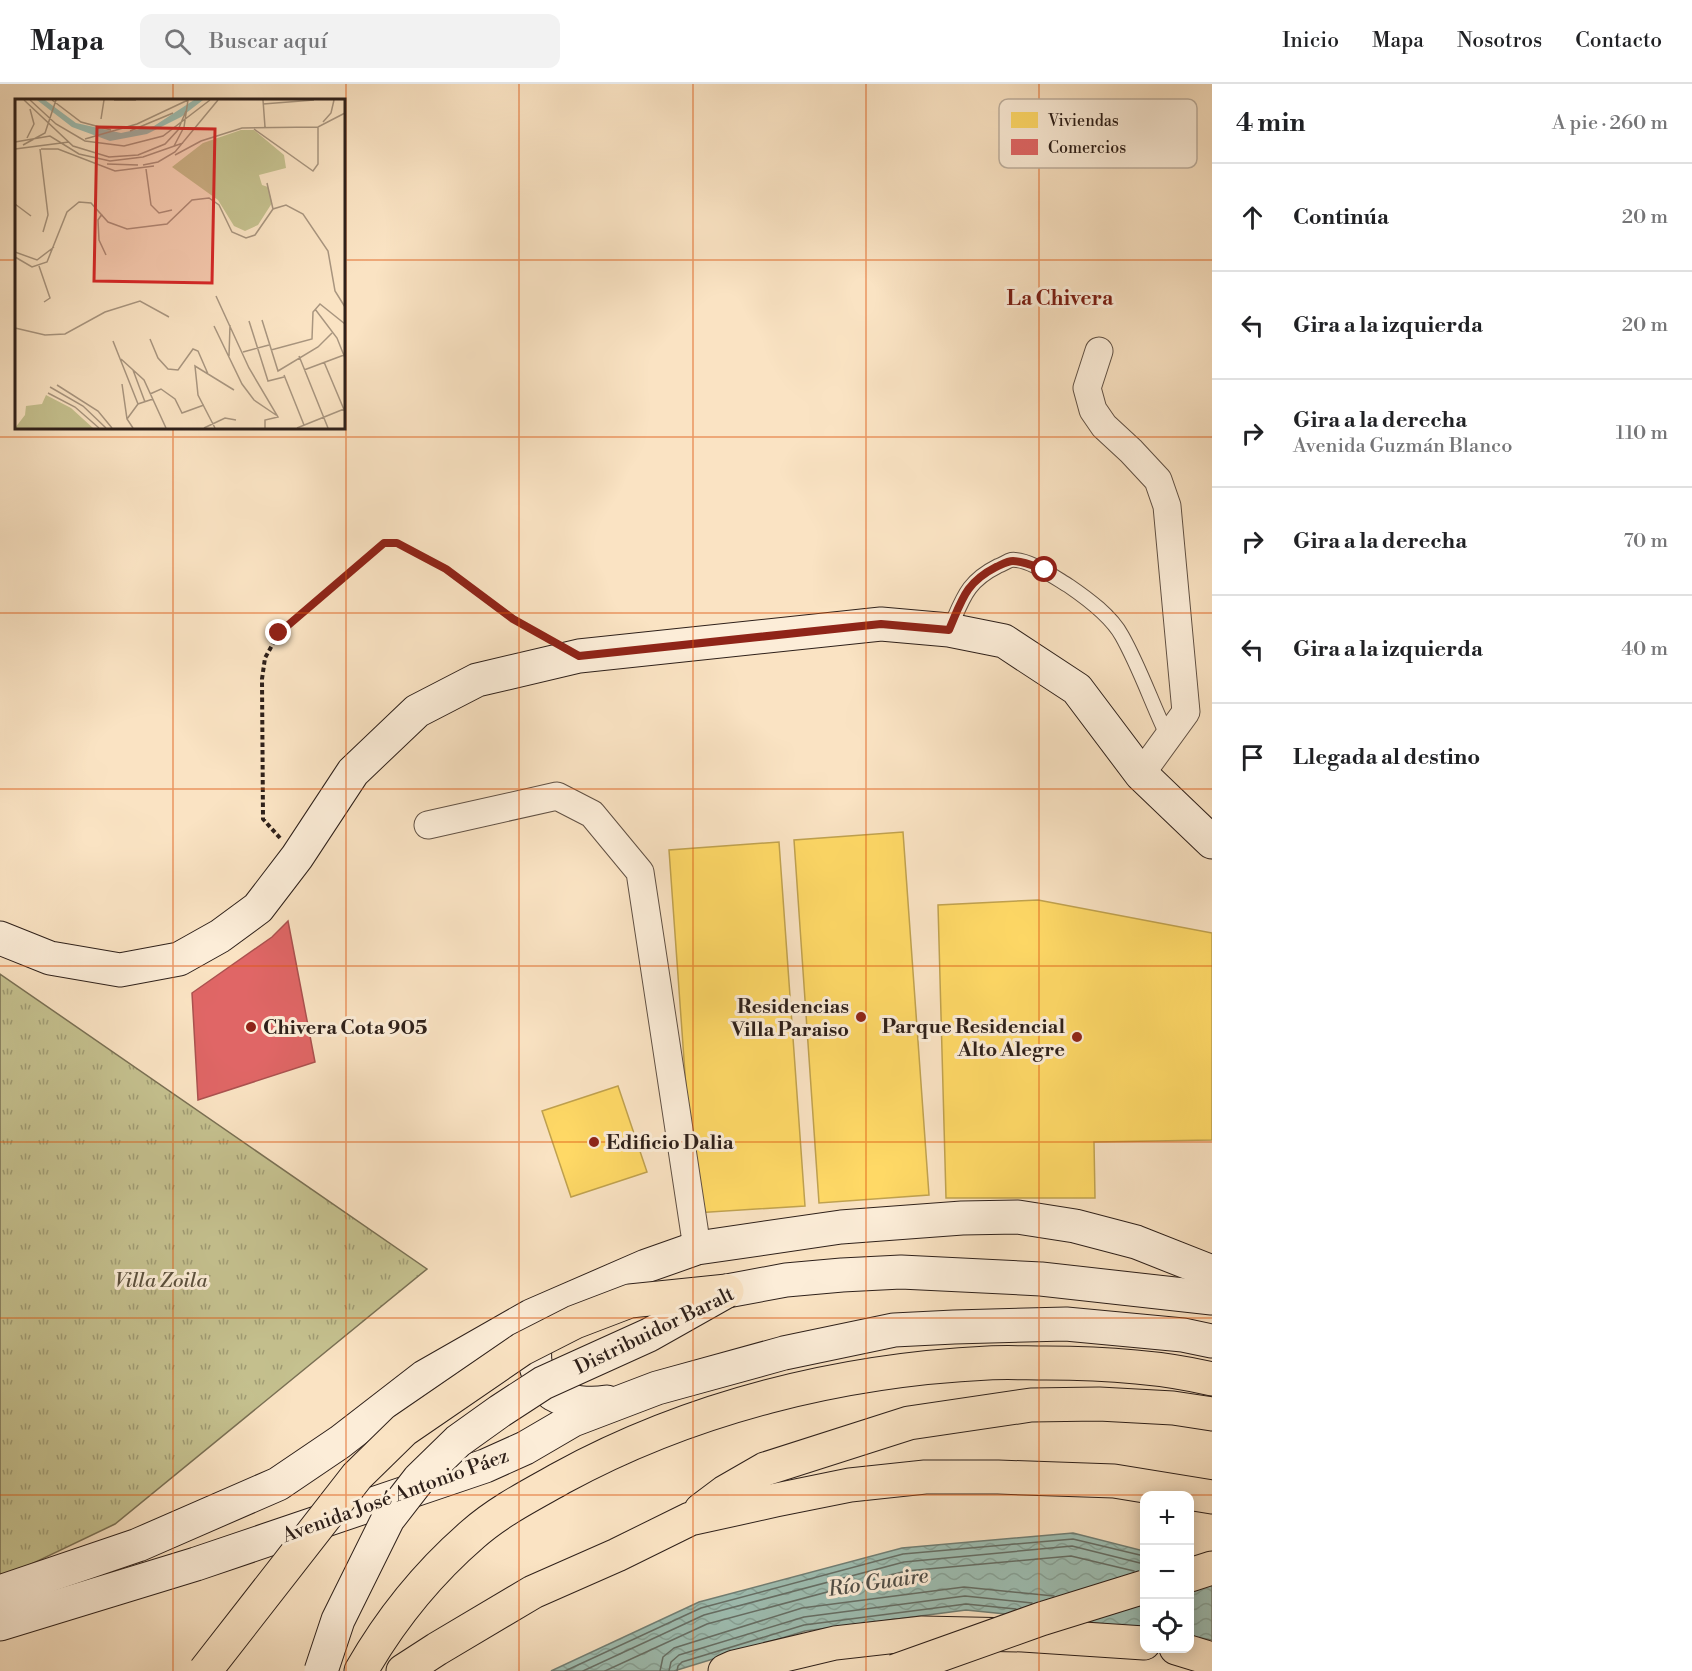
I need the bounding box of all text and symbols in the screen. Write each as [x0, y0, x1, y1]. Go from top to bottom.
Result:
search box [140, 14, 560, 68]
text: Mapa [30, 24, 104, 59]
icon: search [161, 25, 194, 58]
text: Buscar aquí [209, 28, 328, 55]
text: Inicio [1282, 28, 1339, 54]
text: Mapa [1372, 28, 1424, 54]
text: Nosotros [1457, 28, 1542, 54]
text: Contacto [1575, 28, 1662, 54]
inset map [15, 99, 345, 429]
legend [999, 99, 1197, 168]
text: 4 min [1236, 107, 1306, 139]
text: Viviendas [1047, 111, 1119, 131]
text: A pie · 260 m [1552, 111, 1668, 136]
text: Comercios [1048, 138, 1126, 158]
icon: ahead [1236, 201, 1269, 234]
text: Continúa [1293, 204, 1389, 231]
text: 20 m [1622, 205, 1668, 230]
district label: La Chivera [1007, 286, 1114, 312]
icon: left [1236, 309, 1269, 342]
text: Gira a la izquierda [1293, 312, 1483, 339]
text: 20 m [1622, 313, 1668, 338]
text: Gira a la derecha [1293, 407, 1467, 434]
icon: right [1236, 417, 1269, 450]
text: 110 m [1616, 421, 1668, 446]
text: Avenida Guzmán Blanco [1293, 434, 1512, 459]
icon: right [1236, 525, 1269, 558]
text: Gira a la derecha [1293, 528, 1467, 555]
text: 70 m [1624, 529, 1668, 554]
route start [1031, 556, 1057, 582]
route end [265, 619, 291, 645]
icon: left [1236, 633, 1269, 666]
text: Gira a la izquierda [1293, 636, 1483, 663]
text: 40 m [1621, 637, 1668, 662]
icon: arrive [1236, 741, 1269, 774]
text: Llegada al destino [1293, 744, 1480, 771]
place label: Residencias Villa Paraiso [730, 995, 849, 1043]
marker: Residencias Villa Paraiso [854, 1010, 868, 1024]
place label: Parque Residencial Alto Alegre [882, 1015, 1065, 1063]
place label: Chivera Cota 905 [263, 1016, 427, 1041]
marker: Chivera Cota 905 [244, 1020, 258, 1034]
marker: Parque Residencial Alto Alegre [1070, 1030, 1084, 1044]
place label: Edificio Dalia [606, 1131, 734, 1156]
marker: Edificio Dalia [587, 1135, 601, 1149]
park label: Villa Zoila [115, 1269, 208, 1294]
street label: Distribuidor Baralt [571, 1282, 739, 1381]
street label: Avenida José Antonio Páez [278, 1444, 512, 1549]
map controls [1140, 1491, 1194, 1653]
button: + [1140, 1491, 1194, 1545]
button: − [1140, 1545, 1194, 1599]
water label: Río Guaire [825, 1563, 930, 1603]
button: locate [1140, 1599, 1194, 1653]

